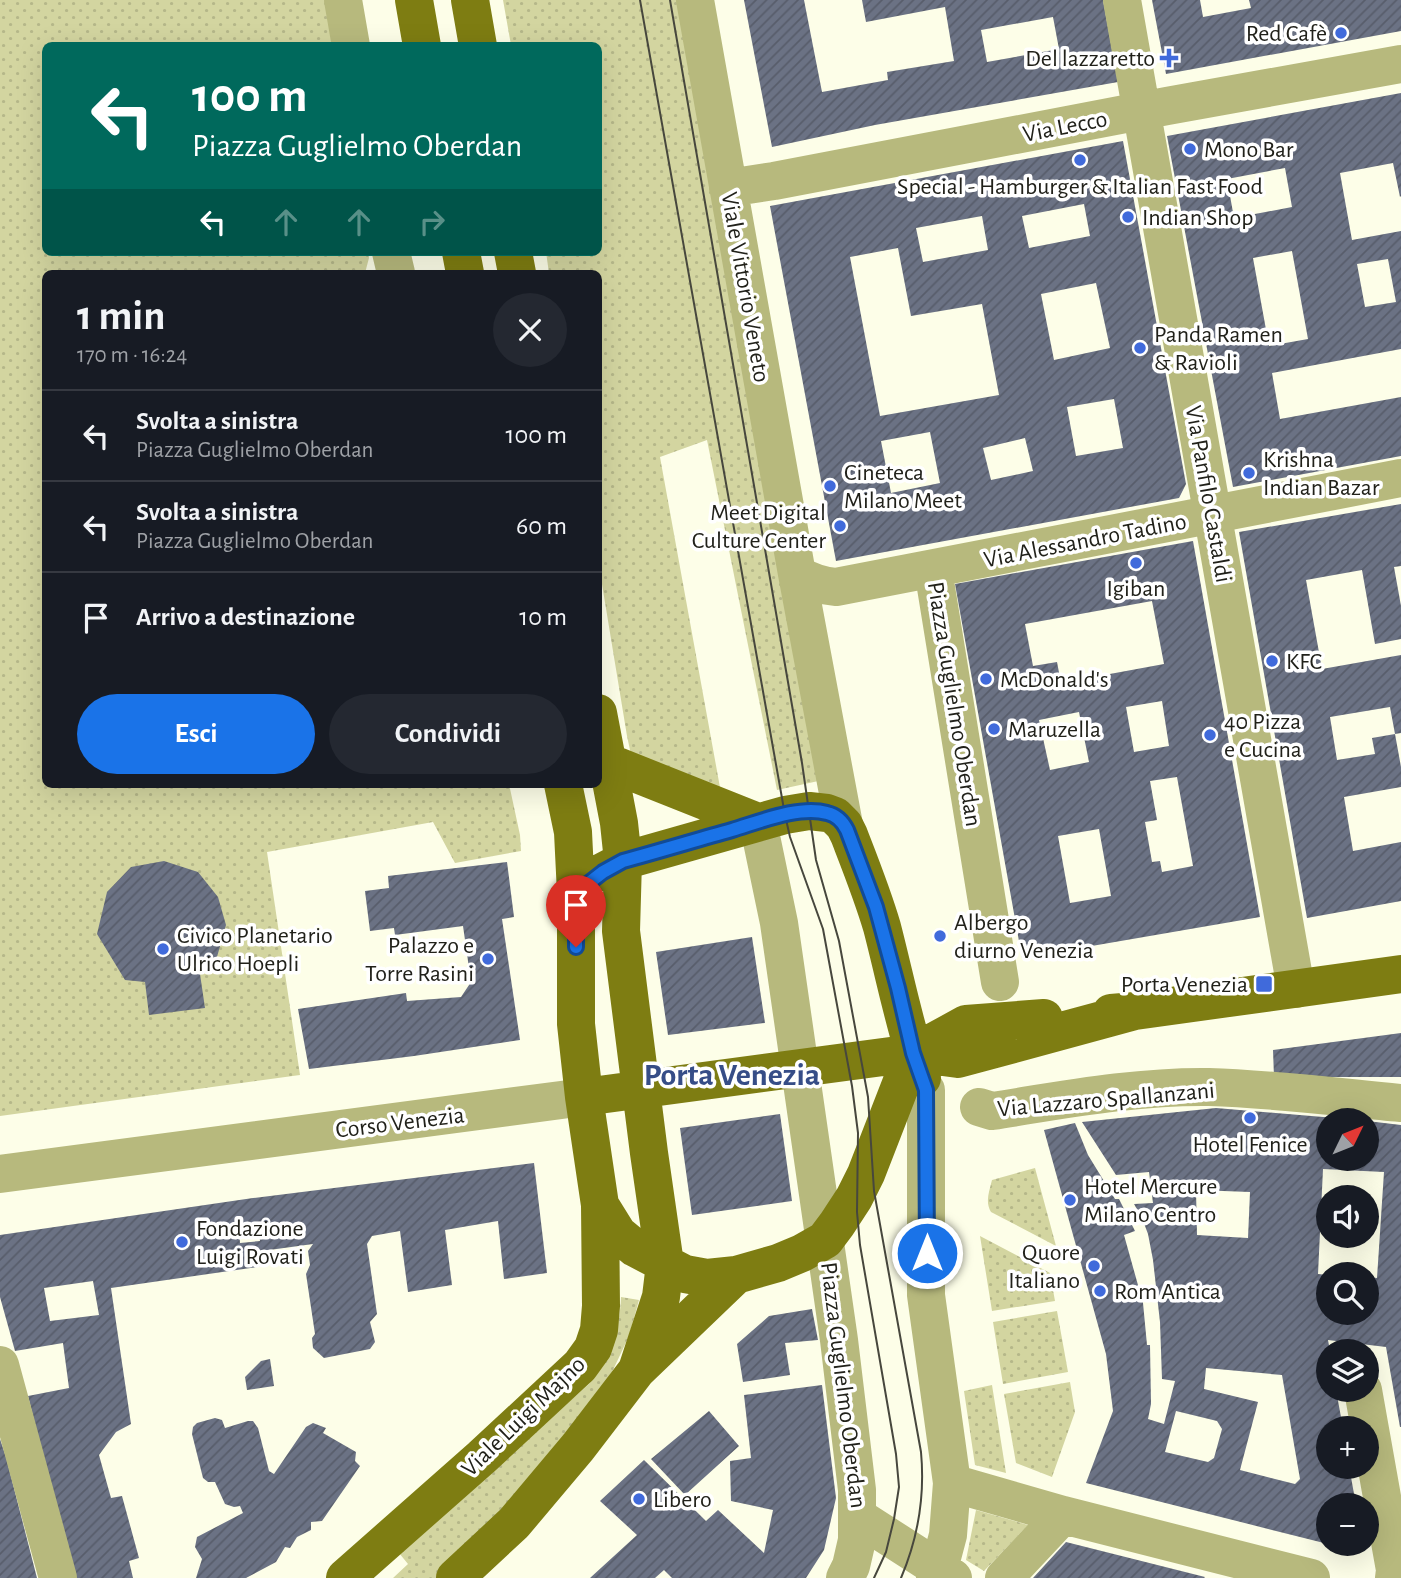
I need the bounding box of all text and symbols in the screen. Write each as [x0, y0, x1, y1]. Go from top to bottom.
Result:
place label: Red Cafè [1246, 22, 1327, 46]
marker: Red Cafè [1333, 25, 1349, 41]
place label: Del lazzaretto [1025, 47, 1155, 71]
marker: Del lazzaretto [1161, 50, 1177, 66]
icon: left [77, 70, 168, 161]
text: 100 m [192, 72, 308, 121]
street label: Via Lecco [1021, 107, 1109, 147]
text: Piazza Guglielmo Oberdan [192, 130, 522, 162]
place label: Mono Bar [1204, 138, 1294, 162]
marker: Mono Bar [1182, 141, 1198, 157]
marker: Special - Hamburger & Italian Fast Food [1072, 152, 1088, 168]
place label: Special - Hamburger & Italian Fast Food [897, 175, 1263, 199]
street label: Viale Vittorio Veneto [716, 190, 774, 384]
icon: left [194, 203, 232, 241]
icon: ahead [267, 203, 305, 241]
icon: ahead [340, 203, 378, 241]
icon: right [413, 203, 451, 241]
place label: Indian Shop [1142, 206, 1254, 230]
marker: Indian Shop [1120, 209, 1136, 225]
button: close [493, 293, 567, 367]
text: 1 min [77, 295, 166, 337]
place label: Panda Ramen & Ravioli [1154, 323, 1283, 375]
marker: Panda Ramen & Ravioli [1132, 340, 1148, 356]
text: 170 m · 16:24 [77, 344, 187, 367]
street label: Via Panfilo Castaldi [1181, 404, 1235, 585]
text: Svolta a sinistra [136, 408, 298, 434]
icon: left [77, 417, 115, 455]
text: 100 m [506, 422, 567, 448]
text: Piazza Guglielmo Oberdan [136, 439, 373, 462]
place label: Krishna Indian Bazar [1263, 448, 1380, 500]
place label: Cineteca Milano Meet [844, 461, 962, 513]
marker: Krishna Indian Bazar [1241, 465, 1257, 481]
marker: Cineteca Milano Meet [822, 478, 838, 494]
text: Svolta a sinistra [136, 499, 298, 525]
place label: Meet Digital Culture Center [692, 501, 826, 553]
icon: left [77, 508, 115, 546]
street label: Via Alessandro Tadino [982, 510, 1188, 572]
text: 60 m [516, 513, 567, 539]
marker: Meet Digital Culture Center [832, 518, 848, 534]
text: Piazza Guglielmo Oberdan [136, 530, 373, 553]
marker: Igiban [1128, 555, 1144, 571]
place label: Igiban [1107, 577, 1165, 601]
street label: Piazza Guglielmo Oberdan [923, 580, 985, 828]
icon: arrive [77, 599, 115, 637]
text: Arrivo a destinazione [136, 604, 355, 630]
text: 10 m [519, 604, 567, 630]
place label: KFC [1286, 650, 1322, 674]
marker: KFC [1264, 653, 1280, 669]
place label: McDonald's [1000, 668, 1109, 692]
marker: McDonald's [978, 671, 994, 687]
button: Esci [77, 694, 315, 774]
button: Condividi [329, 694, 567, 774]
place label: 40 Pizza e Cucina [1224, 710, 1302, 762]
place label: Maruzella [1008, 718, 1101, 742]
marker: Maruzella [986, 721, 1002, 737]
marker: 40 Pizza e Cucina [1202, 727, 1218, 743]
pin [546, 875, 606, 947]
icon: arrive [557, 886, 595, 924]
place label: Albergo diurno Venezia [954, 911, 1094, 963]
place label: Civico Planetario Ulrico Hoepli [177, 924, 333, 976]
marker: Albergo diurno Venezia [932, 928, 948, 944]
place label: Palazzo e Torre Rasini [365, 934, 474, 986]
marker: Civico Planetario Ulrico Hoepli [155, 941, 171, 957]
marker: Palazzo e Torre Rasini [480, 951, 496, 967]
place label: Porta Venezia [1121, 973, 1248, 997]
marker: Porta Venezia [1254, 974, 1274, 994]
district label: Porta Venezia [644, 1059, 820, 1091]
street label: Via Lazzaro Spallanzani [996, 1079, 1216, 1121]
street label: Corso Venezia [334, 1103, 466, 1143]
north arrow [1316, 1108, 1379, 1171]
map controls [1316, 1108, 1379, 1556]
marker: Hotel Fenice [1242, 1110, 1258, 1126]
place label: Hotel Fenice [1192, 1133, 1308, 1157]
place label: Hotel Mercure Milano Centro [1084, 1175, 1217, 1227]
button: sound [1316, 1185, 1379, 1248]
marker: Hotel Mercure Milano Centro [1062, 1192, 1078, 1208]
position arrow [890, 1216, 964, 1290]
place label: Fondazione Luigi Rovati [196, 1217, 304, 1269]
marker: Fondazione Luigi Rovati [174, 1234, 190, 1250]
place label: Quore Italiano [1008, 1241, 1080, 1293]
marker: Quore Italiano [1086, 1258, 1102, 1274]
street label: Piazza Guglielmo Oberdan [816, 1261, 870, 1510]
button: search [1316, 1262, 1379, 1325]
place label: Rom Antica [1114, 1280, 1221, 1304]
marker: Rom Antica [1092, 1283, 1108, 1299]
button: layers [1316, 1339, 1379, 1402]
street label: Viale Luigi Majno [457, 1352, 590, 1481]
button: + [1316, 1416, 1379, 1479]
place label: Libero [653, 1488, 712, 1512]
marker: Libero [631, 1491, 647, 1507]
button: − [1316, 1493, 1379, 1556]

